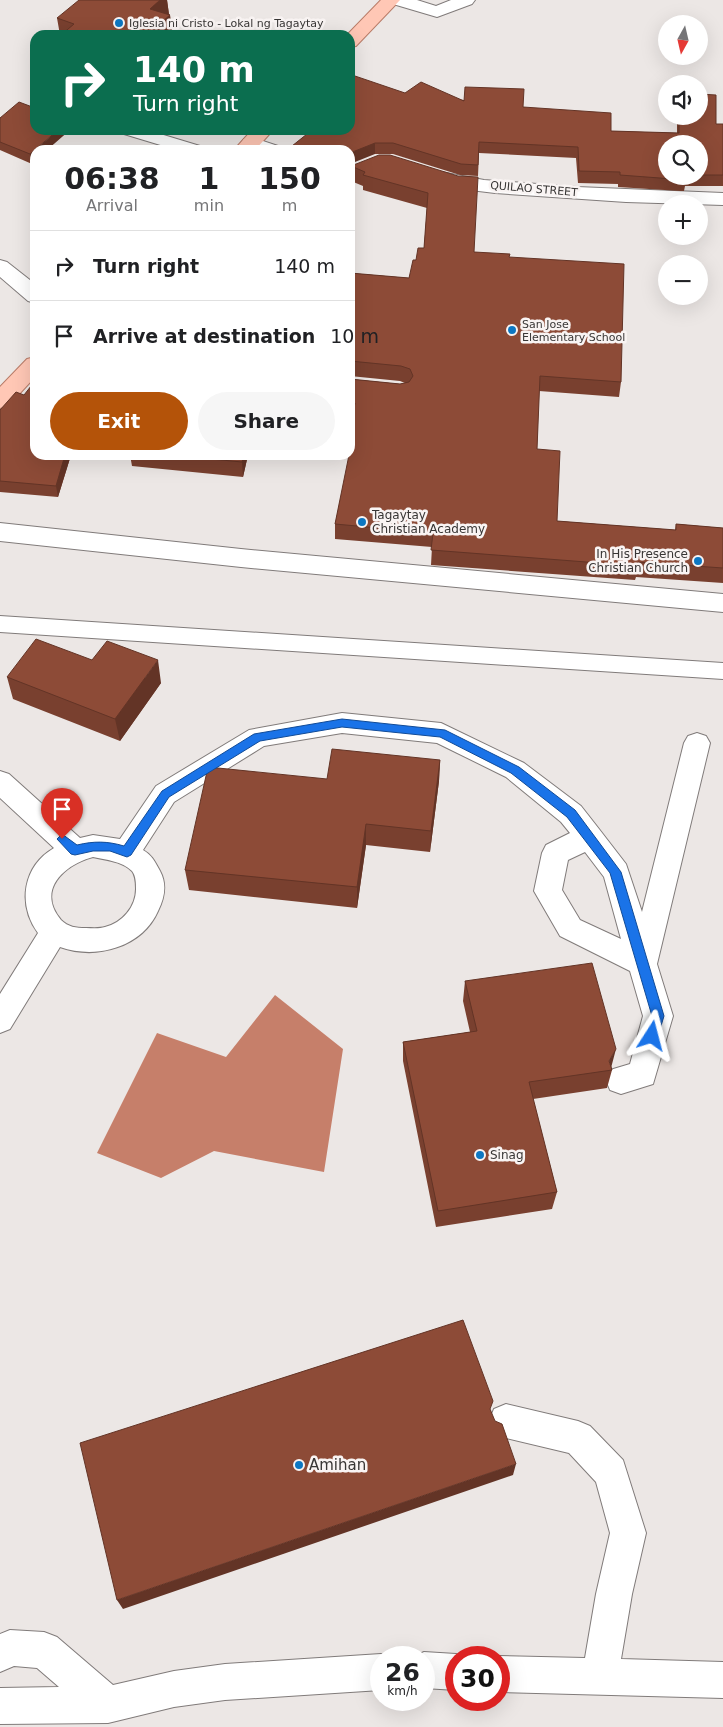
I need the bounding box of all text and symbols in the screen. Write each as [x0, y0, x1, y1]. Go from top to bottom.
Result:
north arrow [658, 15, 708, 65]
map controls [658, 15, 708, 305]
marker: Iglesia ni Cristo - Lokal ng Tagaytay [113, 17, 125, 29]
place label: Iglesia ni Cristo - Lokal ng Tagaytay [129, 17, 324, 30]
icon: right [50, 50, 115, 115]
text: 140 m [133, 50, 255, 90]
button: sound [658, 75, 708, 125]
text: Turn right [133, 91, 238, 116]
button: search [658, 135, 708, 185]
text: 06:38 [64, 161, 160, 196]
text: 1 [198, 161, 219, 196]
text: 150 [258, 161, 321, 196]
street label: QUILAO STREET [490, 179, 579, 199]
button: + [658, 195, 708, 245]
text: Arrival [86, 196, 138, 215]
text: min [194, 196, 224, 215]
text: m [282, 196, 297, 215]
icon: right [50, 252, 78, 280]
text: Turn right [93, 255, 199, 277]
text: 140 m [274, 255, 335, 277]
button: − [658, 255, 708, 305]
place label: San Jose Elementary School [522, 318, 625, 344]
icon: arrive [50, 322, 78, 350]
marker: San Jose Elementary School [506, 324, 518, 336]
text: Arrive at destination [93, 325, 315, 347]
text: 10 m [330, 325, 379, 347]
button: Exit [50, 392, 188, 450]
button: Share [198, 392, 335, 450]
place label: Tagaytay Christian Academy [371, 508, 485, 536]
marker: Tagaytay Christian Academy [356, 516, 368, 528]
place label: In His Presence Christian Church [588, 547, 688, 575]
marker: In His Presence Christian Church [692, 555, 704, 567]
pin [41, 788, 83, 839]
icon: arrive [48, 795, 76, 823]
position arrow [625, 1009, 677, 1061]
place label: Sinag [490, 1148, 524, 1162]
marker: Sinag [474, 1149, 486, 1161]
place label: Amihan [309, 1456, 366, 1474]
marker: Amihan [293, 1459, 305, 1471]
speed limit sign: 30 [445, 1646, 510, 1711]
text: 26 [385, 1658, 420, 1687]
text: km/h [387, 1684, 418, 1698]

